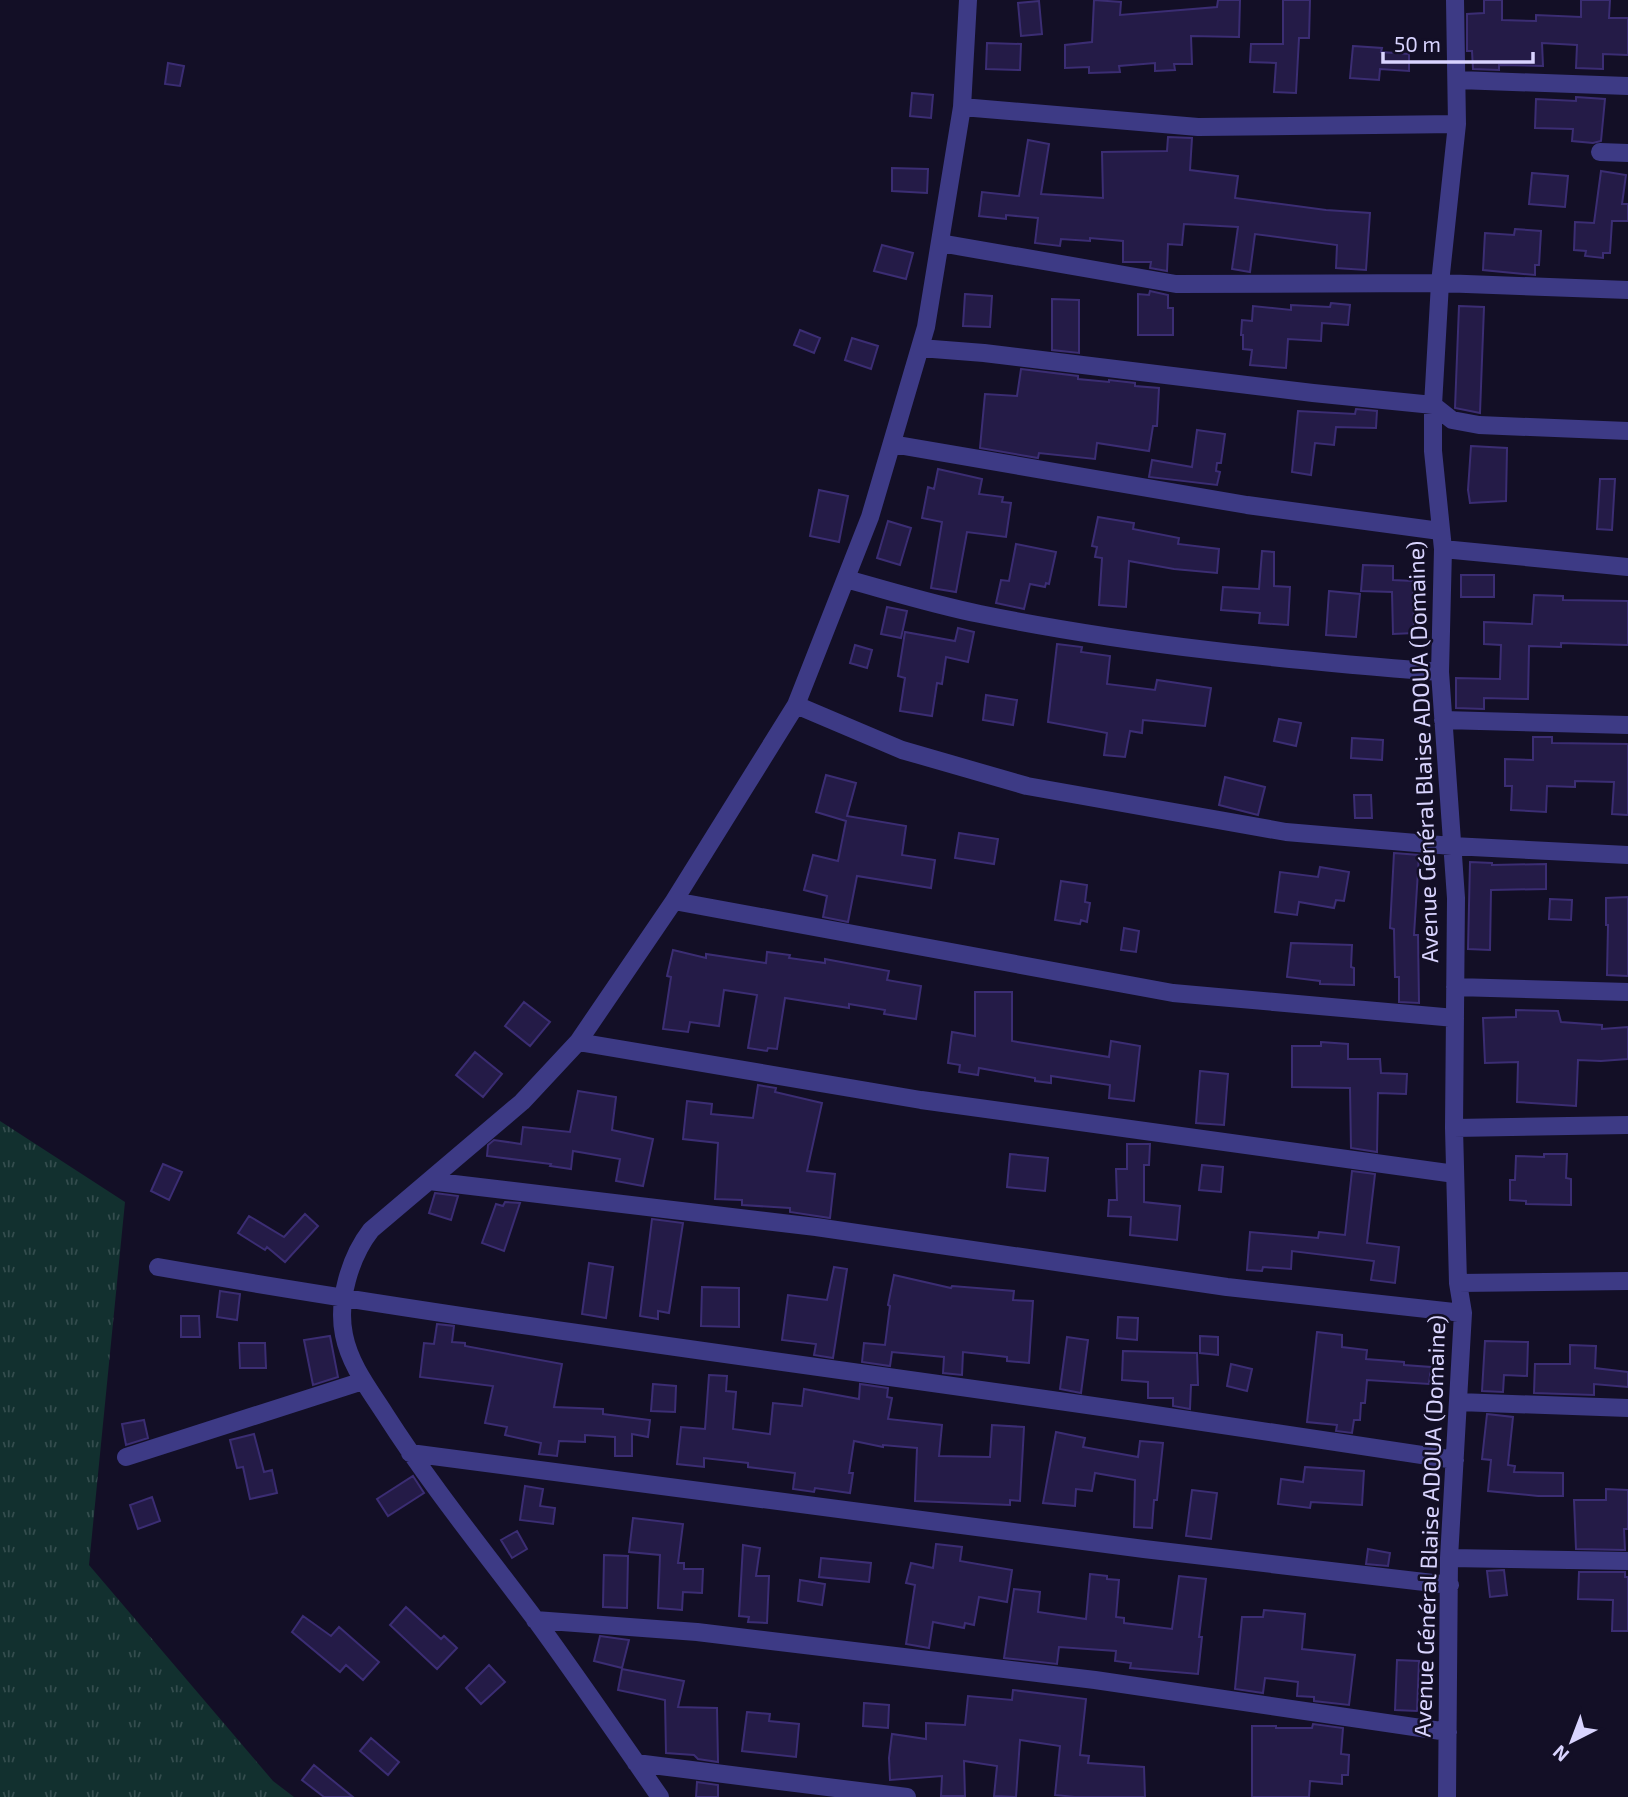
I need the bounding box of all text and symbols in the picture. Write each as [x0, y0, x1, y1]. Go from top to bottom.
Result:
scale bar [1383, 21, 1534, 65]
text: 50 m [1394, 31, 1441, 56]
street label: Avenue Général Blaise ADOUA (Domaine) [1401, 540, 1443, 964]
street label: Avenue Général Blaise ADOUA (Domaine) [1408, 1314, 1450, 1738]
north arrow [1537, 1706, 1607, 1776]
text: N [1547, 1741, 1573, 1767]

